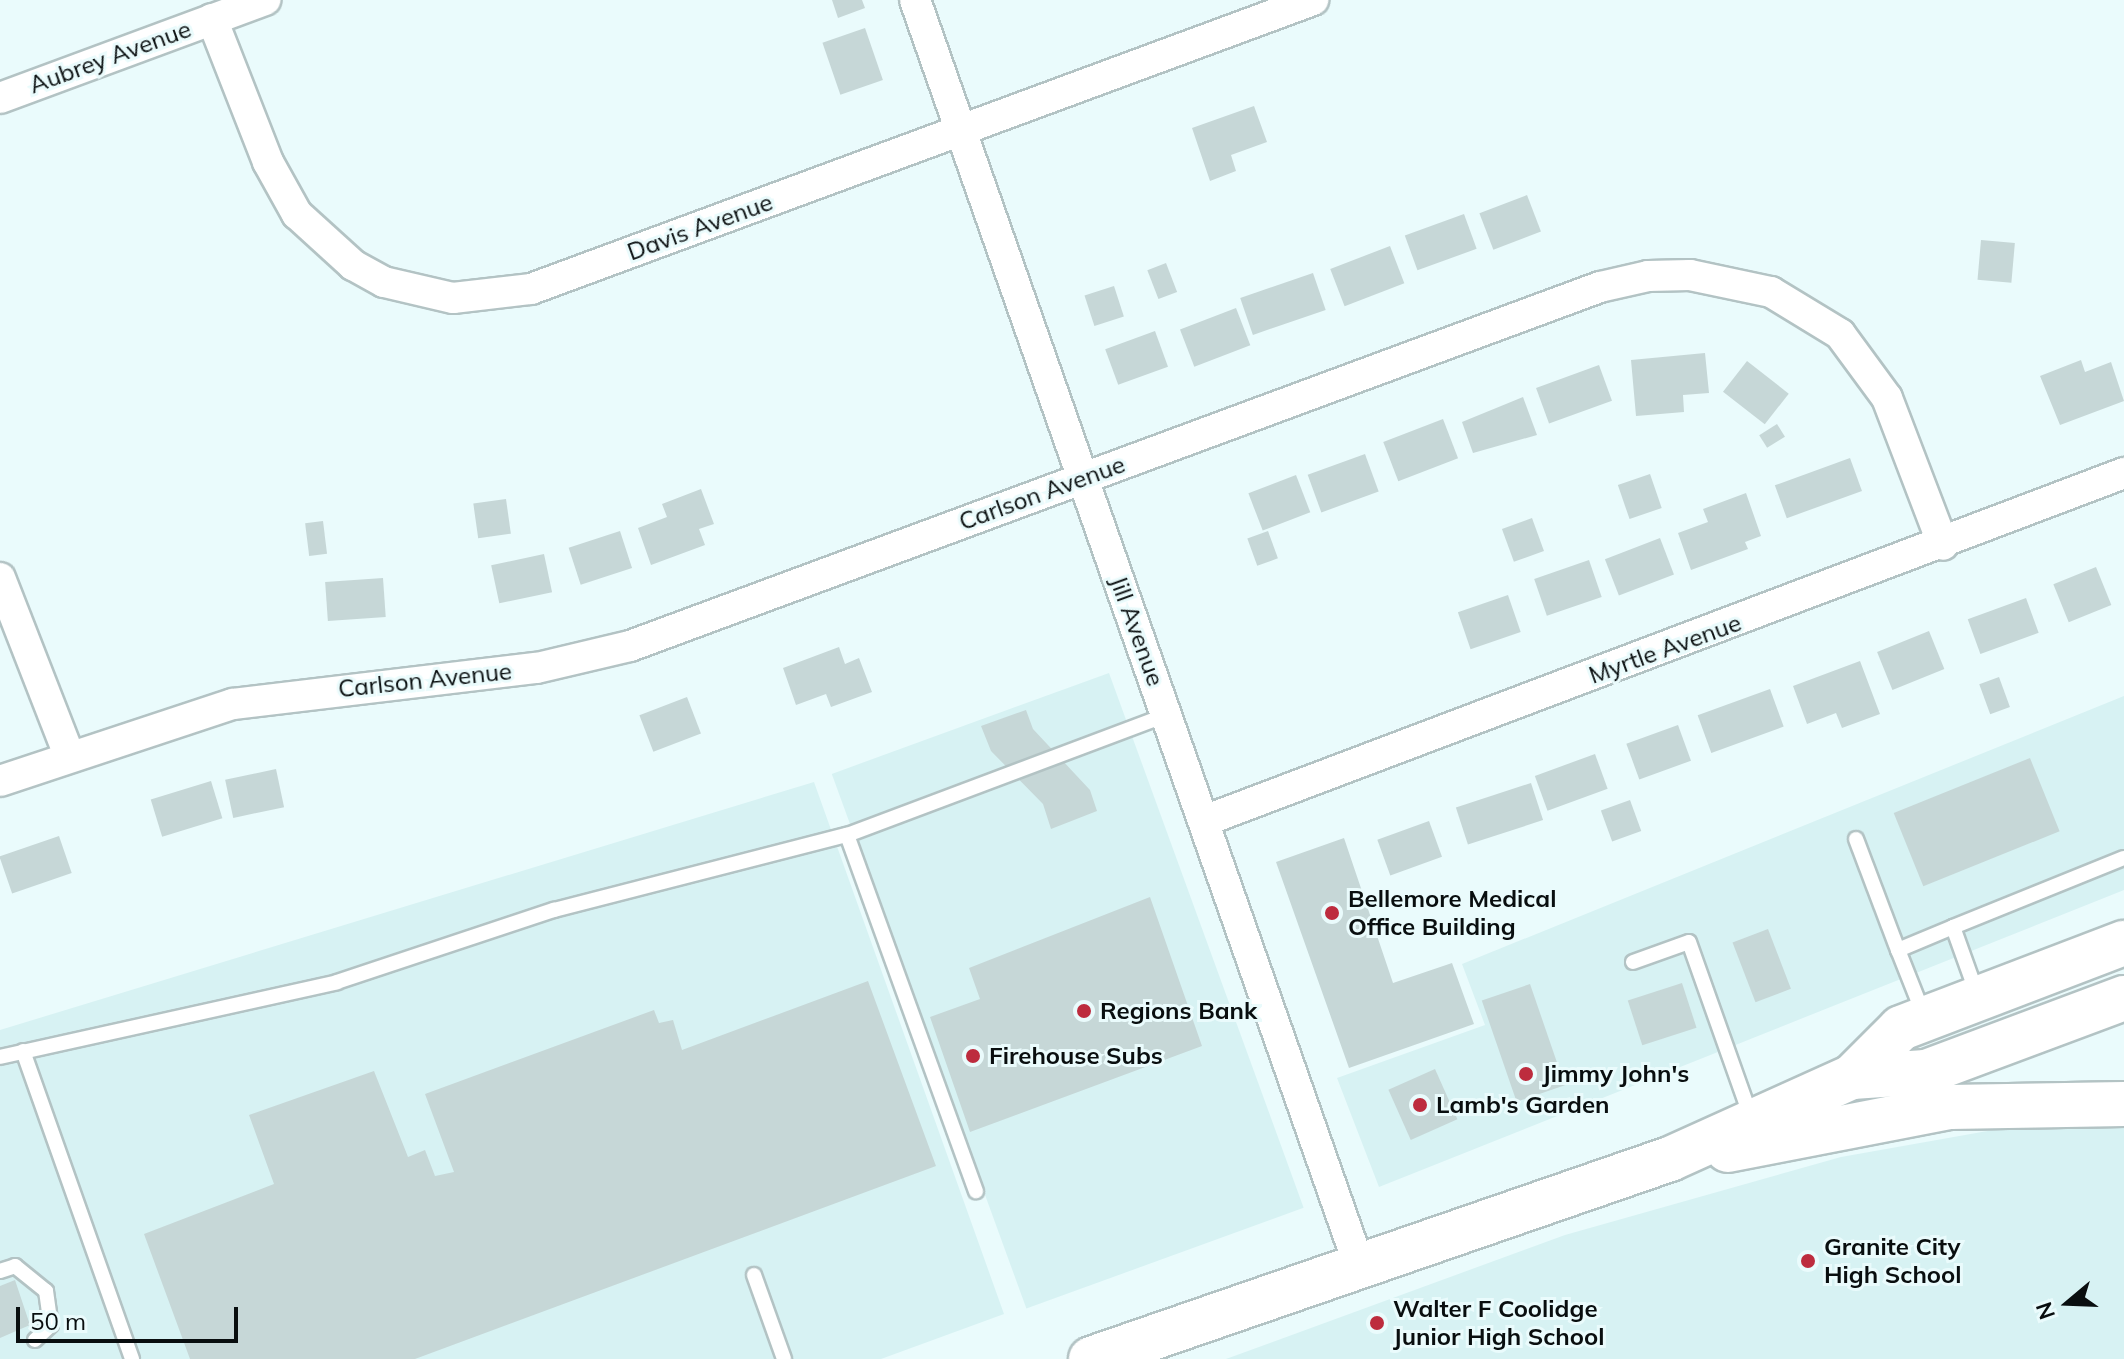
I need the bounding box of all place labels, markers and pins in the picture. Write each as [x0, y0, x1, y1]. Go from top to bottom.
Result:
place label: Bellemore Medical Office Building [1348, 885, 1556, 941]
marker: Bellemore Medical Office Building [1323, 904, 1341, 922]
place label: Regions Bank [1100, 997, 1257, 1025]
marker: Regions Bank [1075, 1002, 1093, 1020]
place label: Firehouse Subs [989, 1042, 1163, 1070]
marker: Firehouse Subs [964, 1047, 982, 1065]
place label: Jimmy John's [1542, 1060, 1689, 1088]
marker: Jimmy John's [1517, 1065, 1535, 1083]
place label: Lamb's Garden [1436, 1091, 1610, 1119]
marker: Lamb's Garden [1411, 1096, 1429, 1114]
place label: Granite City High School [1824, 1233, 1962, 1289]
marker: Granite City High School [1799, 1252, 1817, 1270]
place label: Walter F Coolidge Junior High School [1393, 1295, 1604, 1351]
marker: Walter F Coolidge Junior High School [1368, 1314, 1386, 1332]

